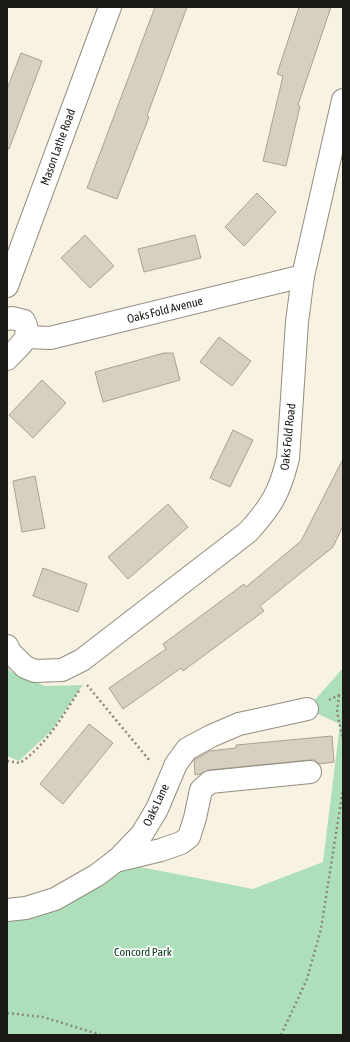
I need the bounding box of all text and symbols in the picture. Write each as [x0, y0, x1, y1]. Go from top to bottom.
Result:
street label: Mason Lathe Road [38, 107, 78, 187]
street label: Oaks Fold Avenue [126, 294, 204, 326]
street label: Oaks Fold Road [278, 403, 298, 471]
street label: Oaks Lane [140, 782, 172, 828]
park label: Concord Park [114, 945, 173, 959]

